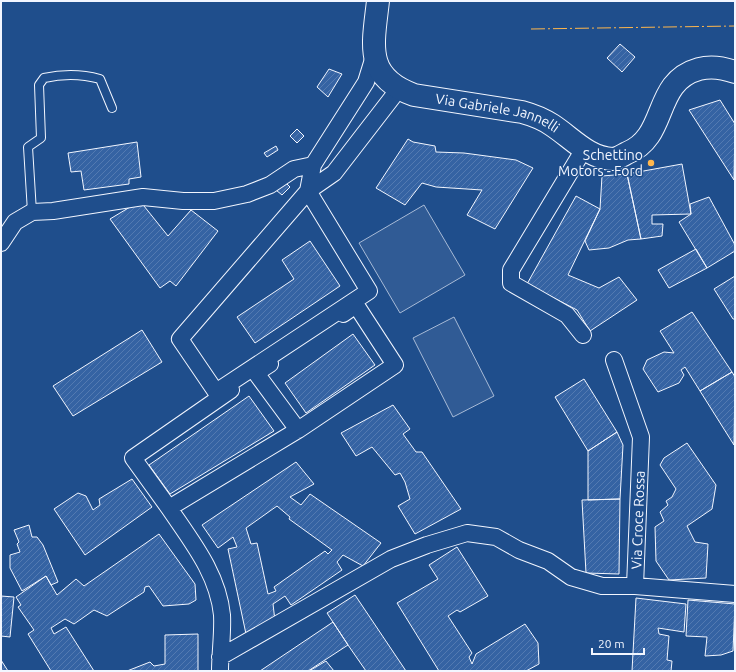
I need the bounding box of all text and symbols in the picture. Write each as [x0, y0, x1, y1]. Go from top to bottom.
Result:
street label: Via Gabriele Jannelli [434, 91, 563, 136]
place label: Schettino Motors - Ford [558, 147, 643, 179]
marker: Schettino Motors - Ford [646, 158, 656, 168]
street label: Via Croce Rossa [628, 470, 648, 570]
scale bar [592, 630, 644, 656]
text: 20 m [598, 637, 625, 650]

